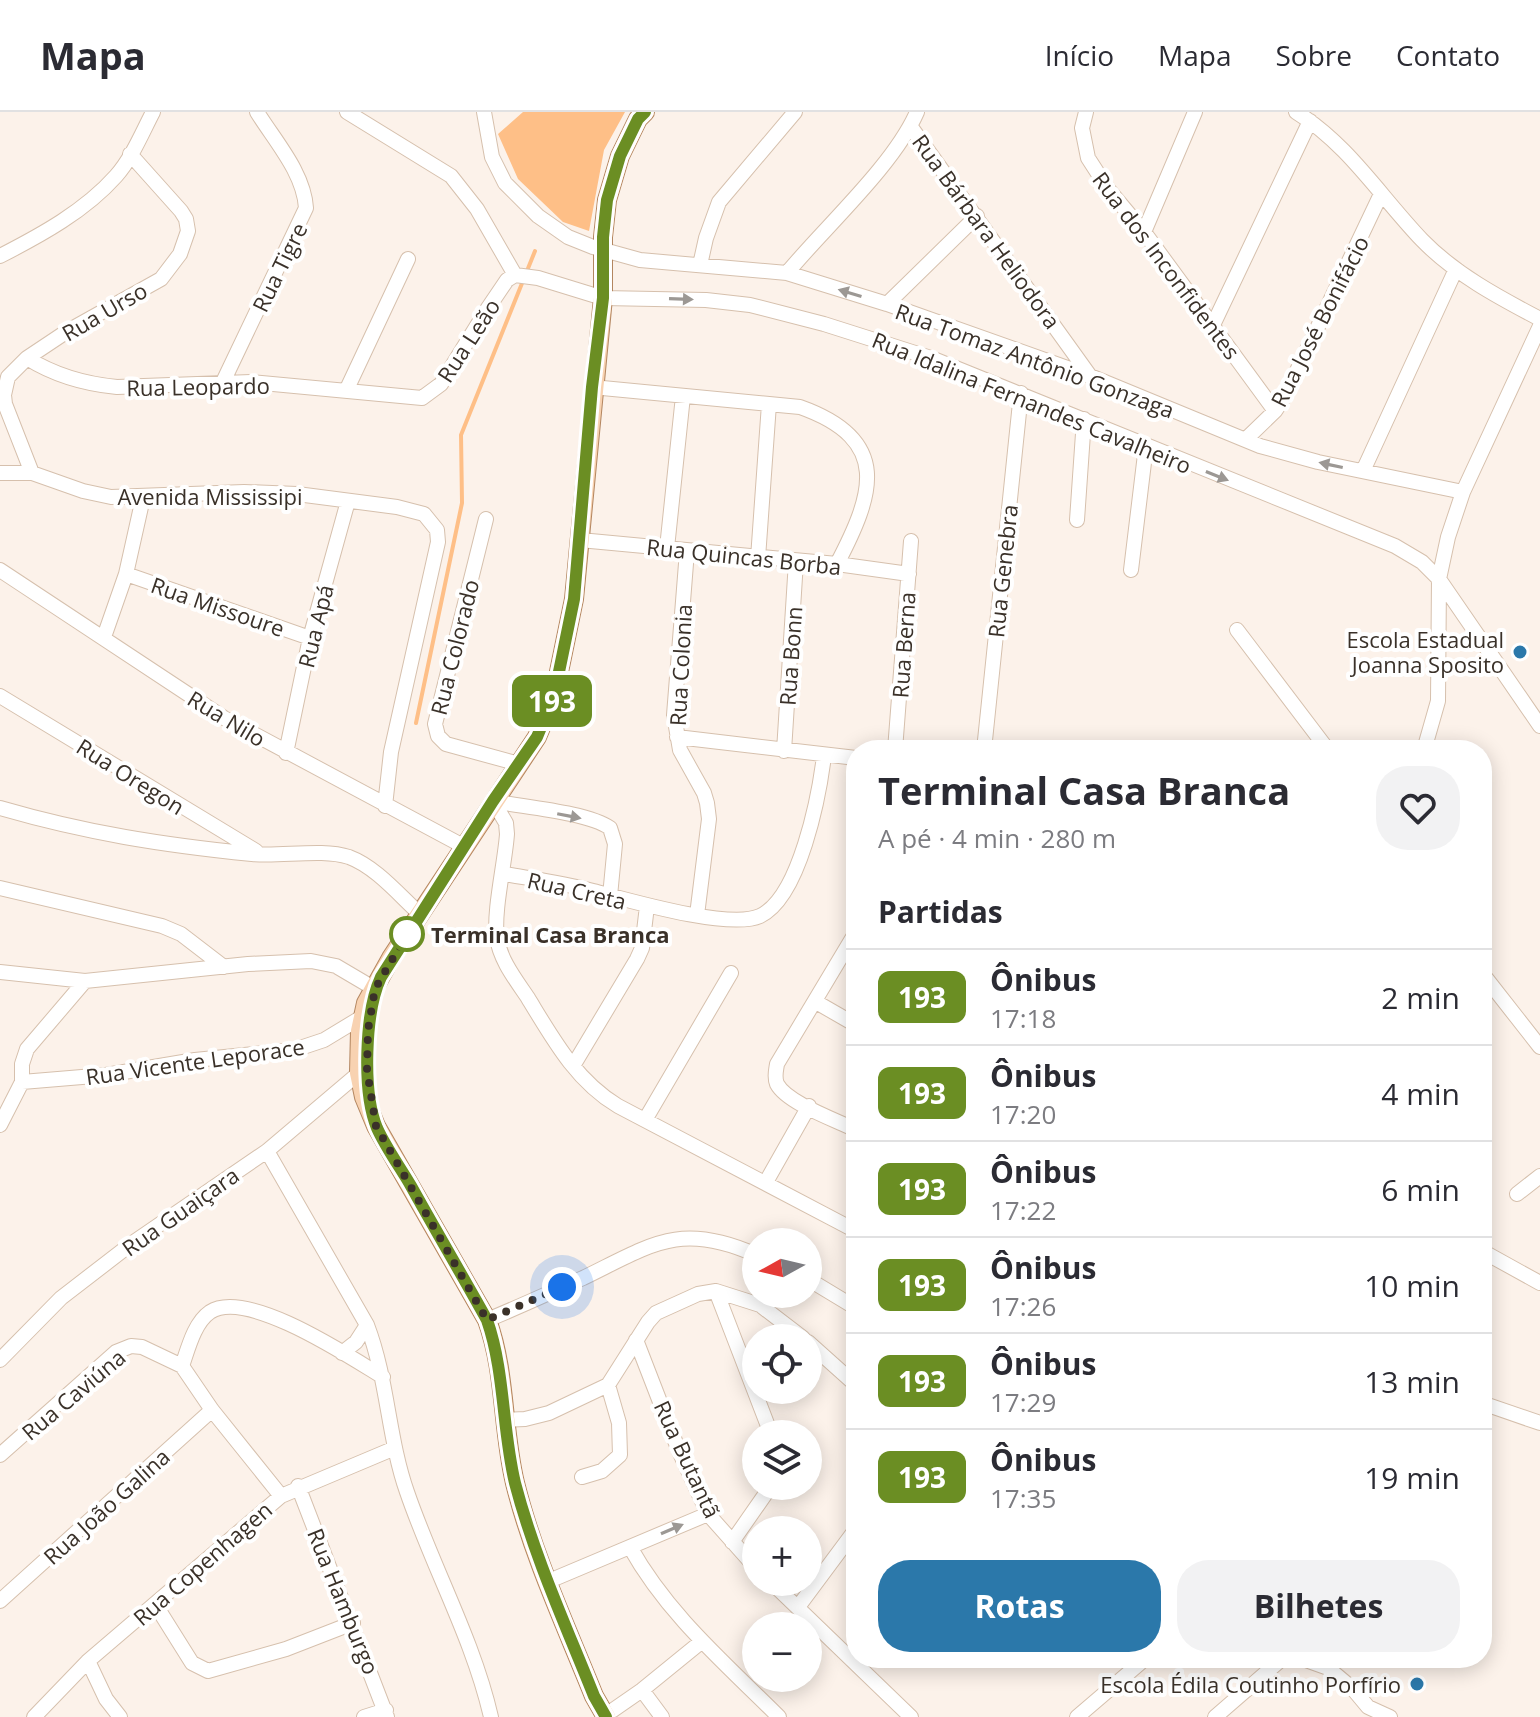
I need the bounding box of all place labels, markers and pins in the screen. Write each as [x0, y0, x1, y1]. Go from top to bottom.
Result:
place label: Escola Estadual Joanna Sposito [1347, 624, 1504, 679]
marker: Escola Estadual Joanna Sposito [1511, 643, 1529, 661]
marker: Terminal Casa Branca [390, 917, 424, 951]
place label: Terminal Casa Branca [431, 919, 670, 949]
place label: Escola Édila Coutinho Porfírio [1100, 1669, 1401, 1699]
marker: Escola Édila Coutinho Porfírio [1408, 1675, 1426, 1693]

